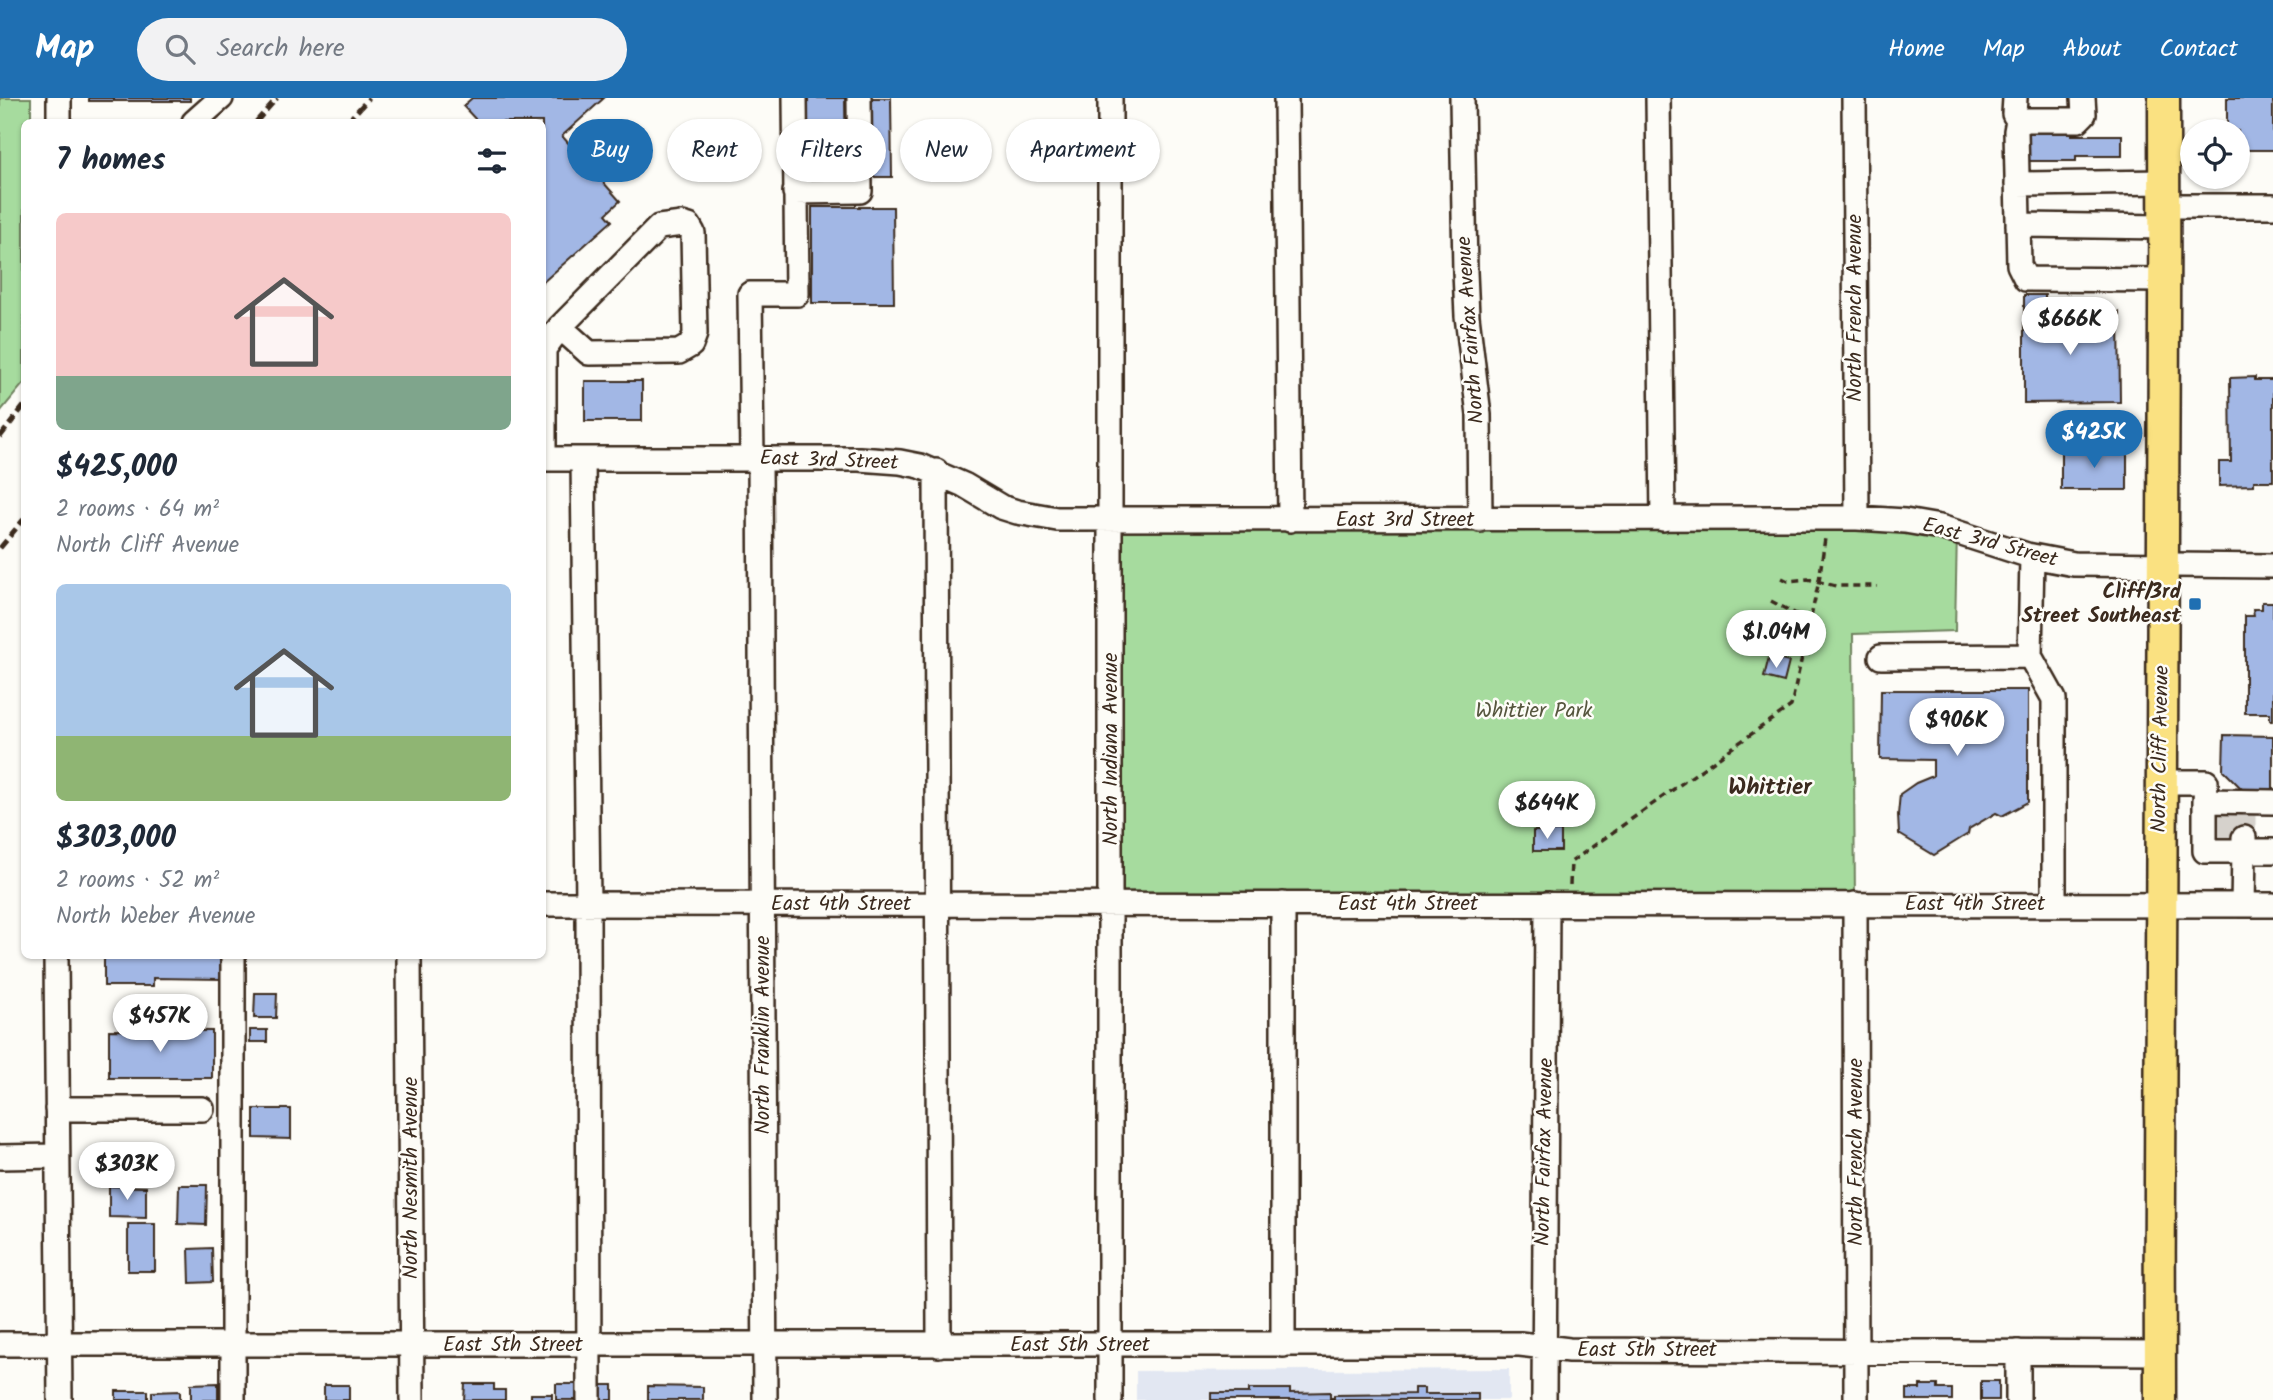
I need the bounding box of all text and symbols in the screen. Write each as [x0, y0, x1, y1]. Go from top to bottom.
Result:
search box [137, 18, 627, 81]
text: Map [35, 23, 95, 76]
text: Search here [217, 28, 345, 70]
icon: search [161, 30, 199, 68]
text: Home [1888, 30, 1945, 69]
text: Map [1983, 30, 2025, 69]
text: About [2063, 30, 2121, 69]
text: Contact [2159, 30, 2238, 69]
chip: Buy [567, 119, 653, 182]
chip: Rent [667, 119, 762, 182]
chip: Filters [776, 119, 886, 182]
chip: New [900, 119, 992, 182]
chip: Apartment [1006, 119, 1160, 182]
map controls [2180, 119, 2250, 189]
button: locate [2180, 119, 2250, 189]
text: 7 homes [56, 137, 166, 185]
icon: filters [473, 142, 511, 180]
street label: North French Avenue [1839, 214, 1872, 402]
street label: North Fairfax Avenue [1448, 234, 1494, 425]
icon: home [221, 259, 347, 385]
pin: $666K [2021, 298, 2119, 357]
text: $666K [2038, 302, 2102, 338]
pin: $425K [2045, 410, 2143, 470]
text: $425K [2061, 415, 2127, 451]
street label: East 3rd Street [759, 442, 900, 480]
text: $425,000 [56, 444, 177, 492]
text: 2 rooms · 64 m² [56, 492, 219, 528]
street label: East 3rd Street [1336, 504, 1475, 537]
street label: East 3rd Street [1919, 509, 2062, 577]
text: North Cliff Avenue [56, 528, 239, 564]
place label: Cliff/3rd Street Southeast [2021, 576, 2182, 633]
marker: Cliff/3rd Street Southeast [2187, 596, 2203, 612]
pin: $1.04M [1719, 610, 1833, 670]
text: $1.04M [1742, 615, 1810, 651]
icon: home [221, 630, 347, 756]
street label: North Indiana Avenue [1095, 652, 1128, 845]
street label: North Cliff Avenue [2143, 665, 2179, 833]
park label: Whittier Park [1476, 695, 1593, 728]
pin: $906K [1908, 698, 2006, 758]
text: $906K [1925, 703, 1989, 739]
district label: Whittier [1728, 770, 1813, 806]
pin: $644K [1498, 782, 1596, 841]
text: $644K [1515, 786, 1580, 822]
text: $303,000 [56, 815, 176, 863]
text: 2 rooms · 52 m² [56, 863, 219, 899]
street label: East 4th Street [771, 888, 912, 921]
street label: East 4th Street [1338, 888, 1479, 921]
street label: East 4th Street [1905, 888, 2046, 921]
text: North Weber Avenue [56, 899, 255, 935]
street label: North Franklin Avenue [747, 935, 780, 1134]
pin: $457K [111, 995, 209, 1054]
text: $457K [129, 999, 191, 1035]
street label: North Fairfax Avenue [1527, 1057, 1563, 1246]
street label: North French Avenue [1840, 1058, 1873, 1246]
street label: North Nesmith Avenue [395, 1076, 428, 1279]
pin: $303K [78, 1142, 176, 1202]
text: $303K [95, 1147, 159, 1183]
street label: East 5th Street [443, 1329, 584, 1362]
street label: East 5th Street [1010, 1329, 1151, 1362]
street label: East 5th Street [1577, 1334, 1718, 1367]

